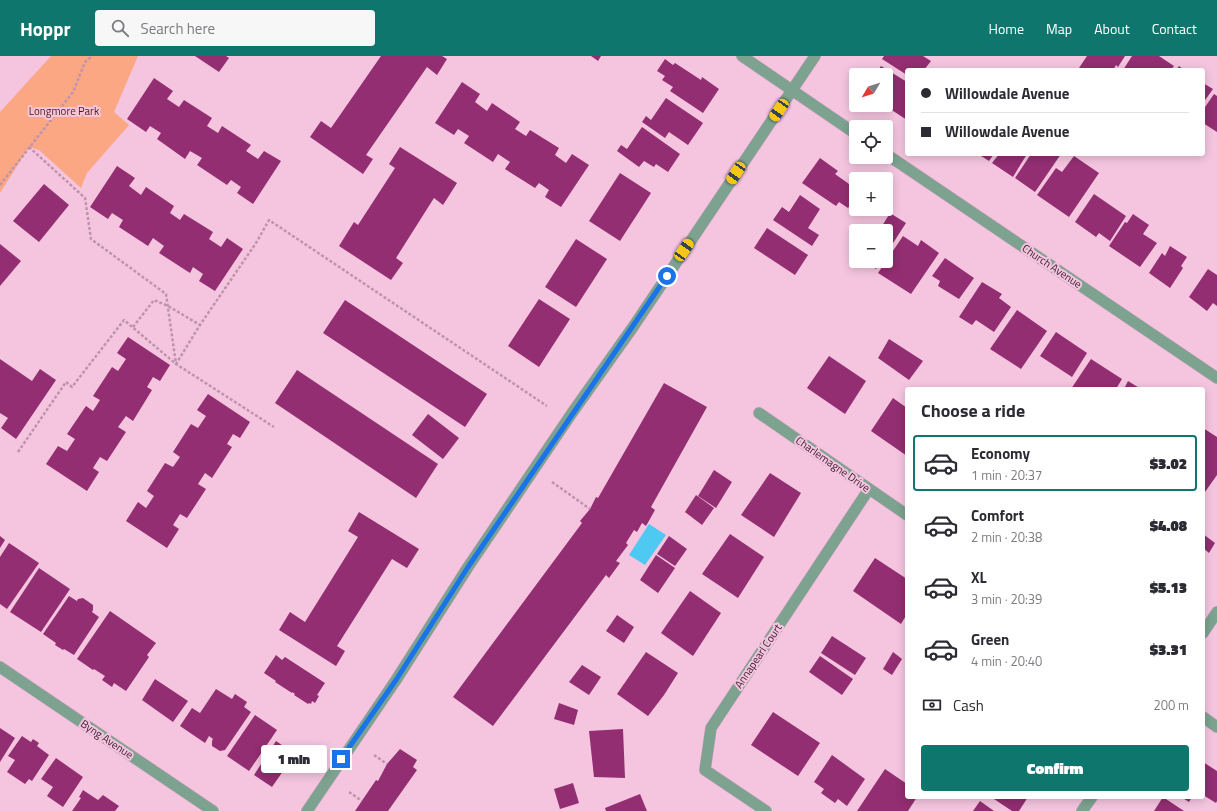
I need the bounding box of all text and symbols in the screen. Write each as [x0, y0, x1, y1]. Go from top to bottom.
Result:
search box [95, 10, 375, 46]
text: Hoppr [20, 14, 71, 43]
icon: search [109, 17, 131, 39]
text: Search here [141, 17, 215, 40]
text: Home [989, 18, 1024, 39]
text: Map [1046, 18, 1072, 39]
text: About [1094, 18, 1130, 39]
text: Contact [1152, 18, 1197, 39]
north arrow [849, 68, 893, 112]
map controls [849, 68, 893, 268]
text: Willowdale Avenue [945, 82, 1069, 105]
car [767, 97, 791, 123]
park label: Longmore Park [29, 103, 100, 119]
button: locate [849, 120, 893, 164]
text: Willowdale Avenue [945, 120, 1069, 143]
car [724, 160, 748, 186]
button: + [849, 172, 893, 216]
button: − [849, 224, 893, 268]
car [672, 237, 696, 263]
street label: Church Avenue [1019, 240, 1085, 292]
route start [658, 267, 676, 285]
text: Choose a ride [921, 397, 1025, 424]
street label: Charlemagne Drive [793, 432, 874, 496]
text: Economy [971, 442, 1030, 465]
icon: car [923, 445, 959, 481]
text: $3.02 [1150, 452, 1187, 475]
text: 1 min · 20:37 [971, 465, 1042, 485]
text: Comfort [971, 504, 1024, 527]
icon: car [923, 507, 959, 543]
text: $4.08 [1150, 514, 1187, 537]
text: 2 min · 20:38 [971, 527, 1042, 547]
text: XL [971, 566, 987, 589]
icon: car [923, 569, 959, 605]
text: $5.13 [1150, 576, 1187, 599]
text: 3 min · 20:39 [971, 589, 1042, 609]
street label: Annapearl Court [730, 620, 786, 691]
text: Green [971, 628, 1009, 651]
icon: car [923, 631, 959, 667]
text: $3.31 [1150, 638, 1187, 661]
text: 4 min · 20:40 [971, 651, 1042, 671]
icon: cash [921, 694, 943, 716]
text: Cash [953, 694, 984, 717]
text: 200 m [1153, 695, 1189, 715]
street label: Byng Avenue [77, 715, 137, 763]
callout: 1 min [261, 745, 327, 773]
button: Confirm [921, 745, 1189, 791]
text: 1 min [278, 749, 310, 769]
route end [332, 750, 350, 768]

